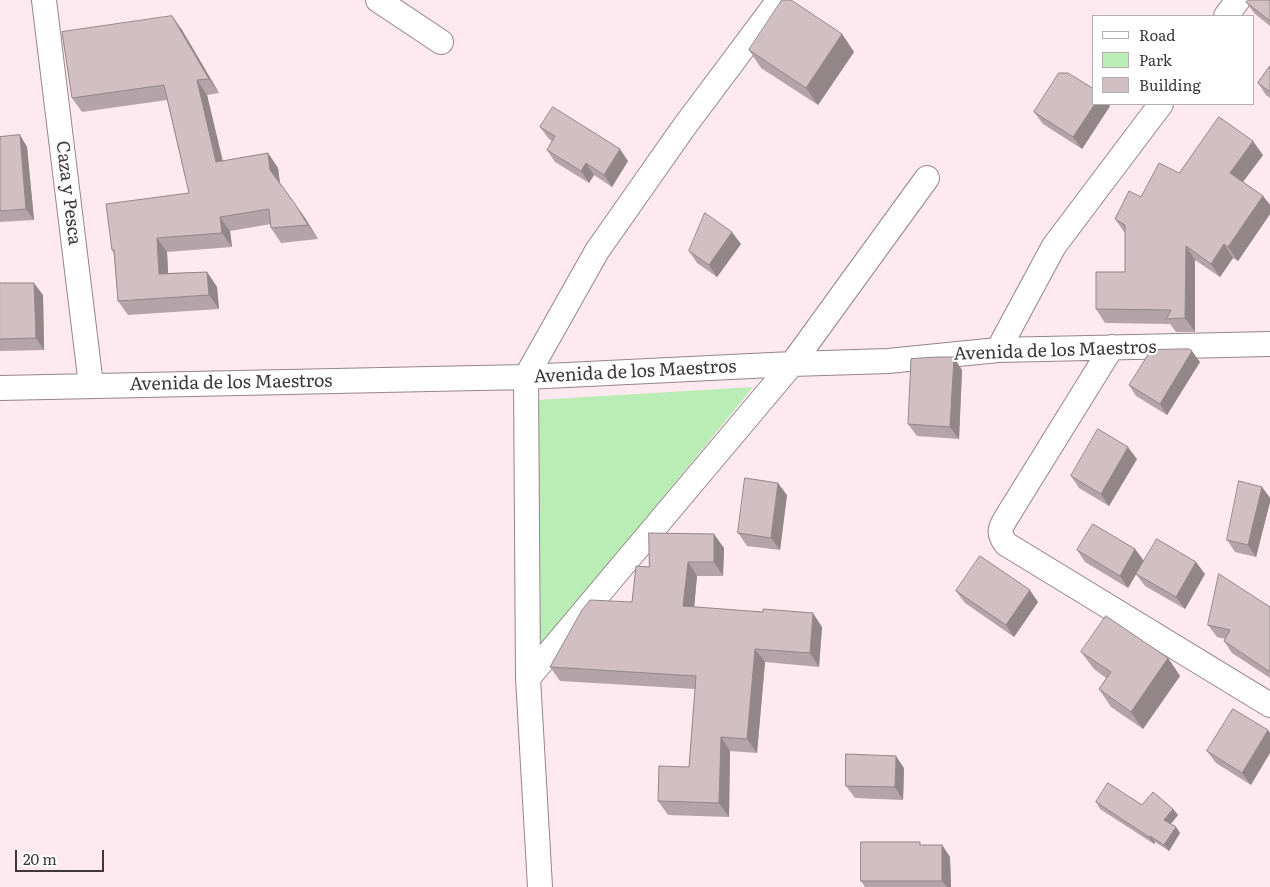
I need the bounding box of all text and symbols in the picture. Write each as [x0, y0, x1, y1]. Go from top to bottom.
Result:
legend [1092, 15, 1255, 105]
text: Road [1139, 23, 1175, 46]
text: Park [1139, 48, 1172, 71]
text: Building [1139, 73, 1201, 96]
street label: Caza y Pesca [51, 140, 85, 246]
street label: Avenida de los Maestros [953, 337, 1157, 365]
street label: Avenida de los Maestros [533, 356, 737, 388]
street label: Avenida de los Maestros [129, 370, 333, 396]
scale bar [18, 840, 106, 872]
text: 20 m [23, 847, 57, 870]

